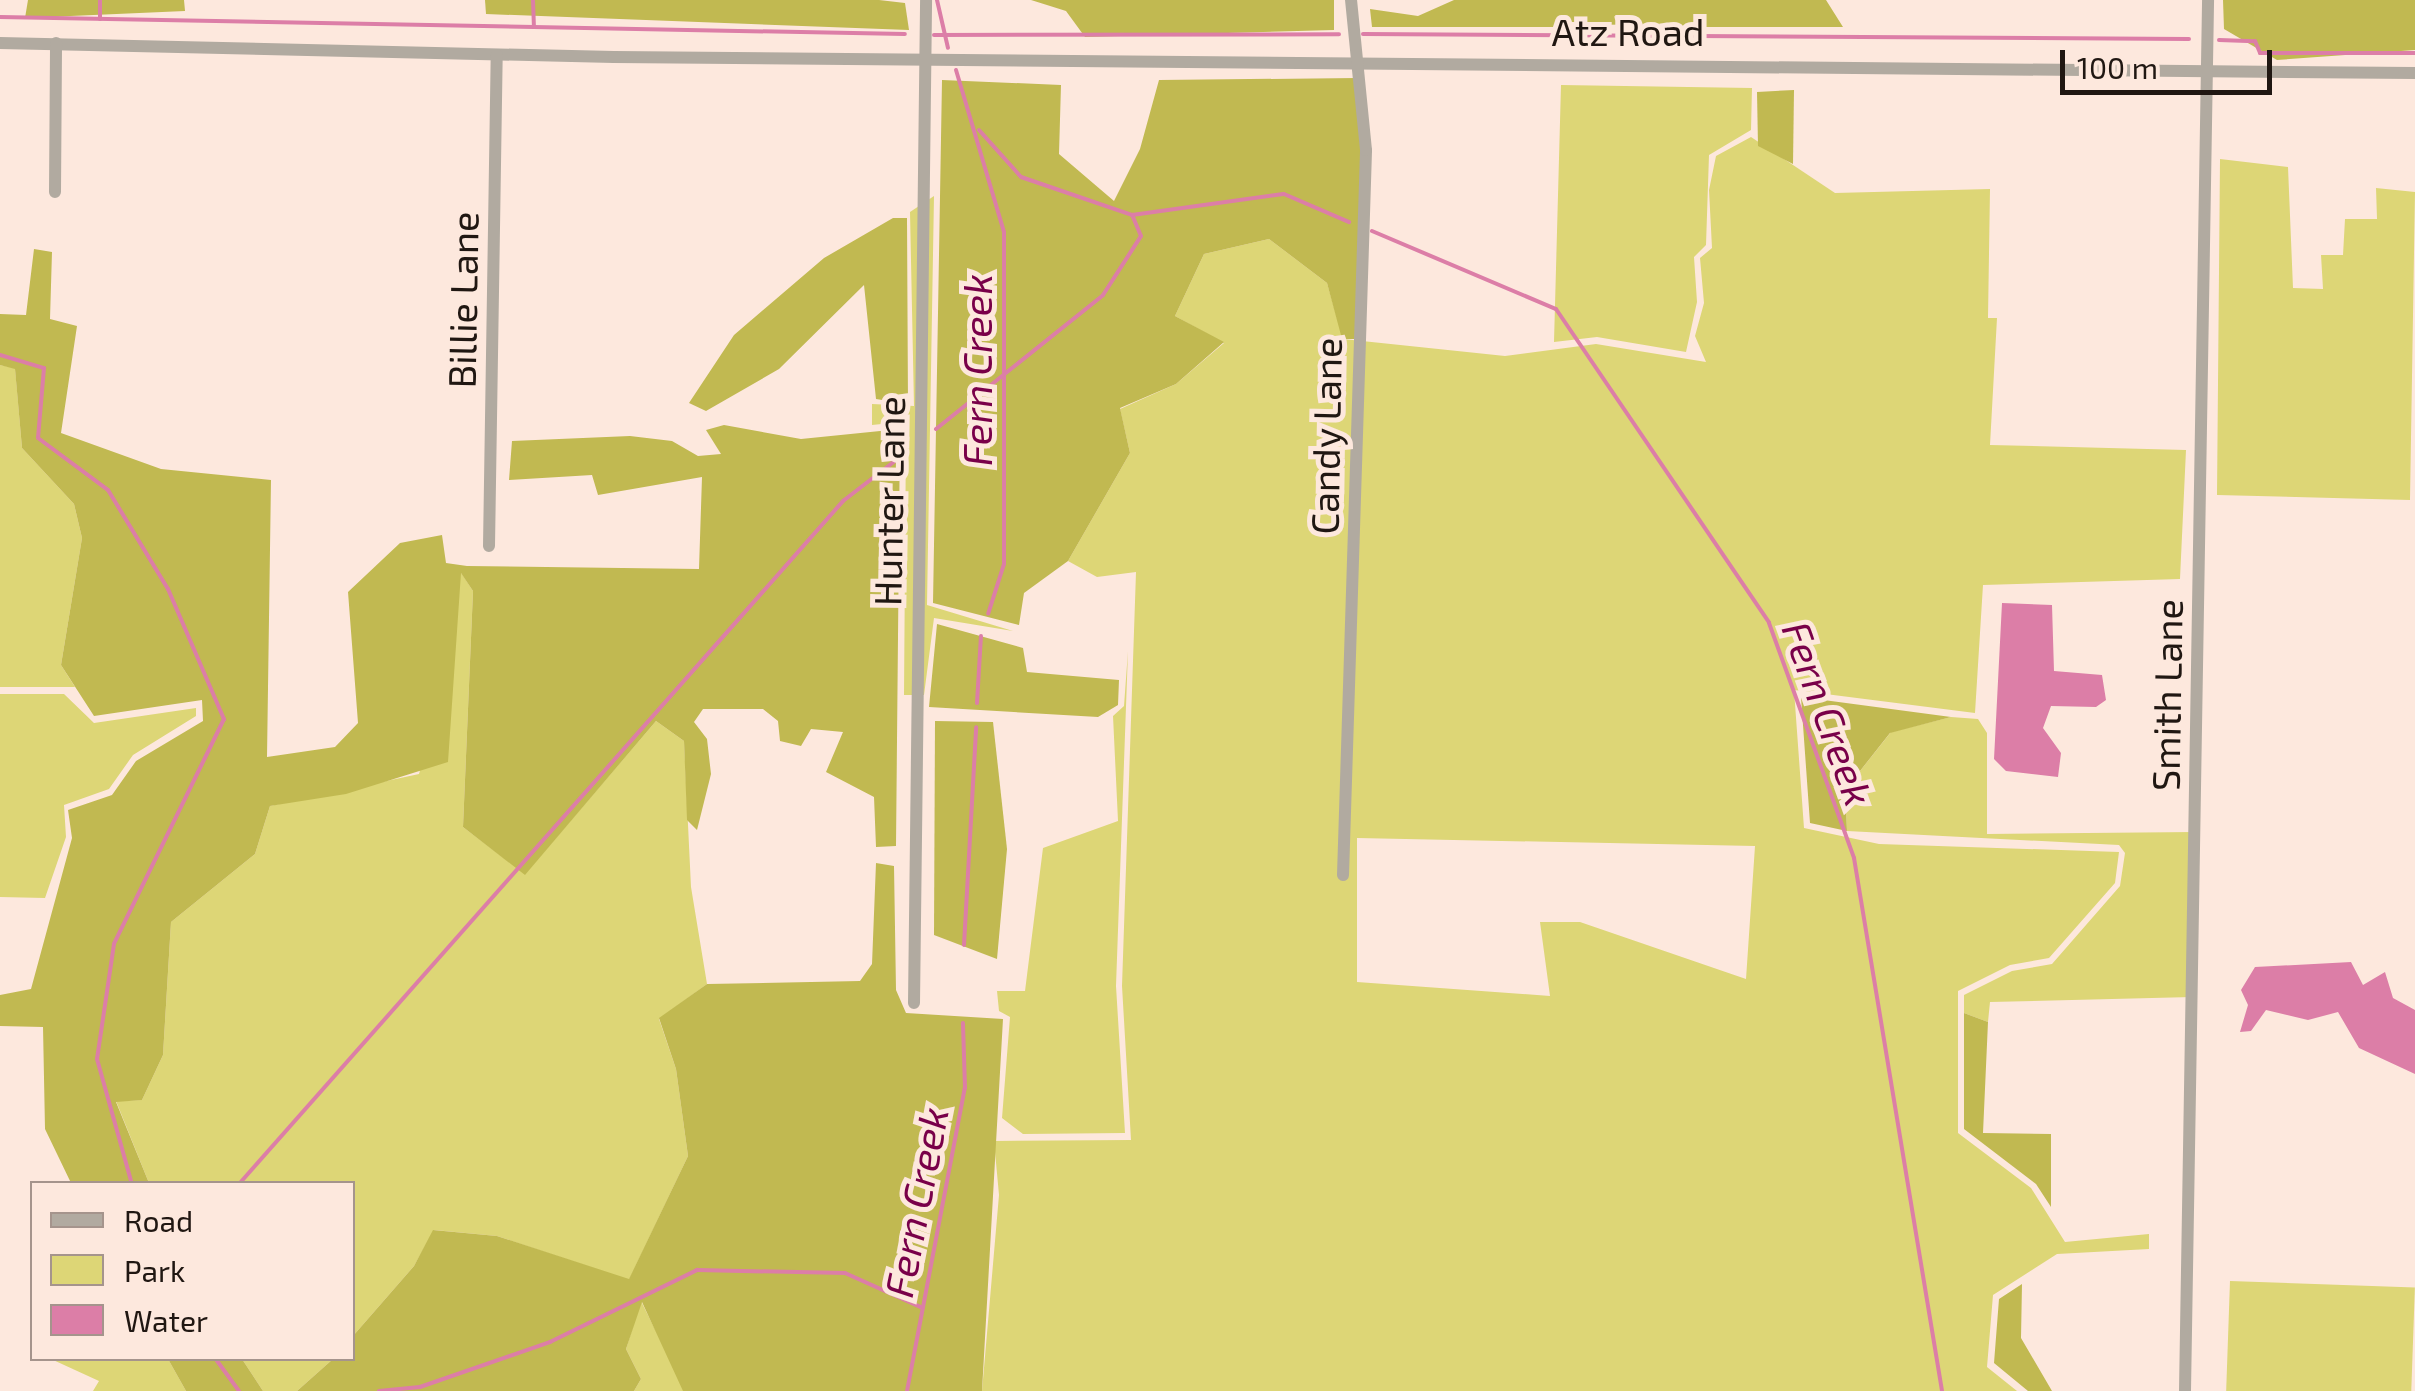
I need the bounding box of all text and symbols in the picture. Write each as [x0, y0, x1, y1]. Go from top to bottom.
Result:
street label: Atz Road [1551, 9, 1705, 55]
scale bar [2065, 30, 2278, 92]
text: 100 m [2077, 49, 2158, 85]
street label: Billie Lane [439, 211, 487, 389]
water label: Fern Creek [952, 274, 1000, 466]
street label: Candy Lane [1301, 337, 1351, 535]
street label: Hunter Lane [864, 395, 914, 607]
street label: Smith Lane [2143, 599, 2191, 791]
water label: Fern Creek [1774, 614, 1884, 812]
water label: Fern Creek [873, 1103, 957, 1301]
legend [30, 1181, 355, 1361]
text: Road [124, 1202, 193, 1238]
text: Park [124, 1252, 185, 1288]
text: Water [124, 1302, 208, 1338]

